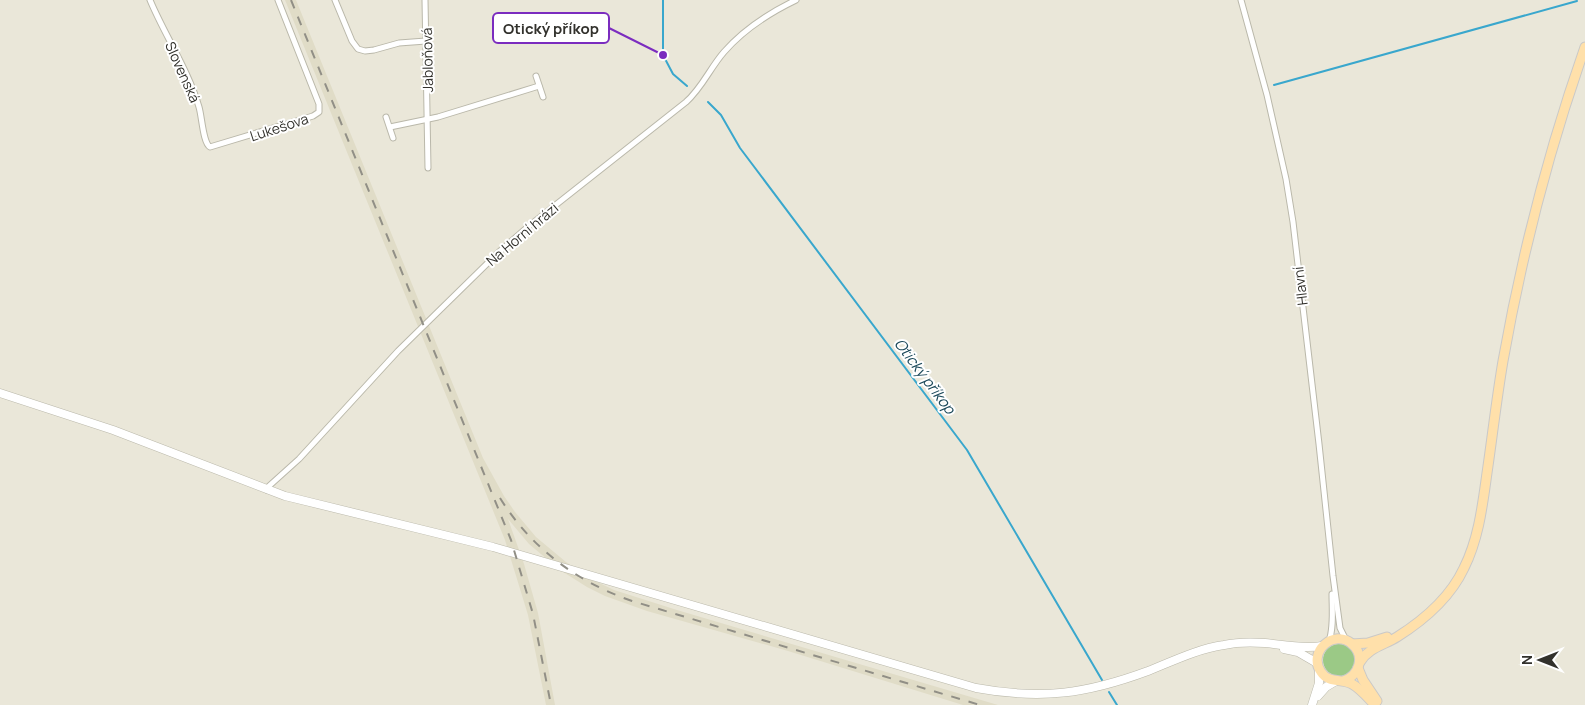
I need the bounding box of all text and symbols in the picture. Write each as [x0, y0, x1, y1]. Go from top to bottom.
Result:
callout: Otický příkop [493, 13, 609, 43]
text: Otický příkop [503, 18, 599, 39]
street label: Jabloňová [417, 27, 437, 93]
street label: Slovenská [161, 38, 205, 106]
street label: Lukešova [247, 109, 311, 145]
street label: Na Horní hrázi [482, 198, 562, 270]
street label: Hlavní [1288, 265, 1312, 307]
water label: Otický příkop [890, 334, 961, 419]
north arrow [1515, 635, 1565, 685]
text: N [1517, 655, 1536, 665]

